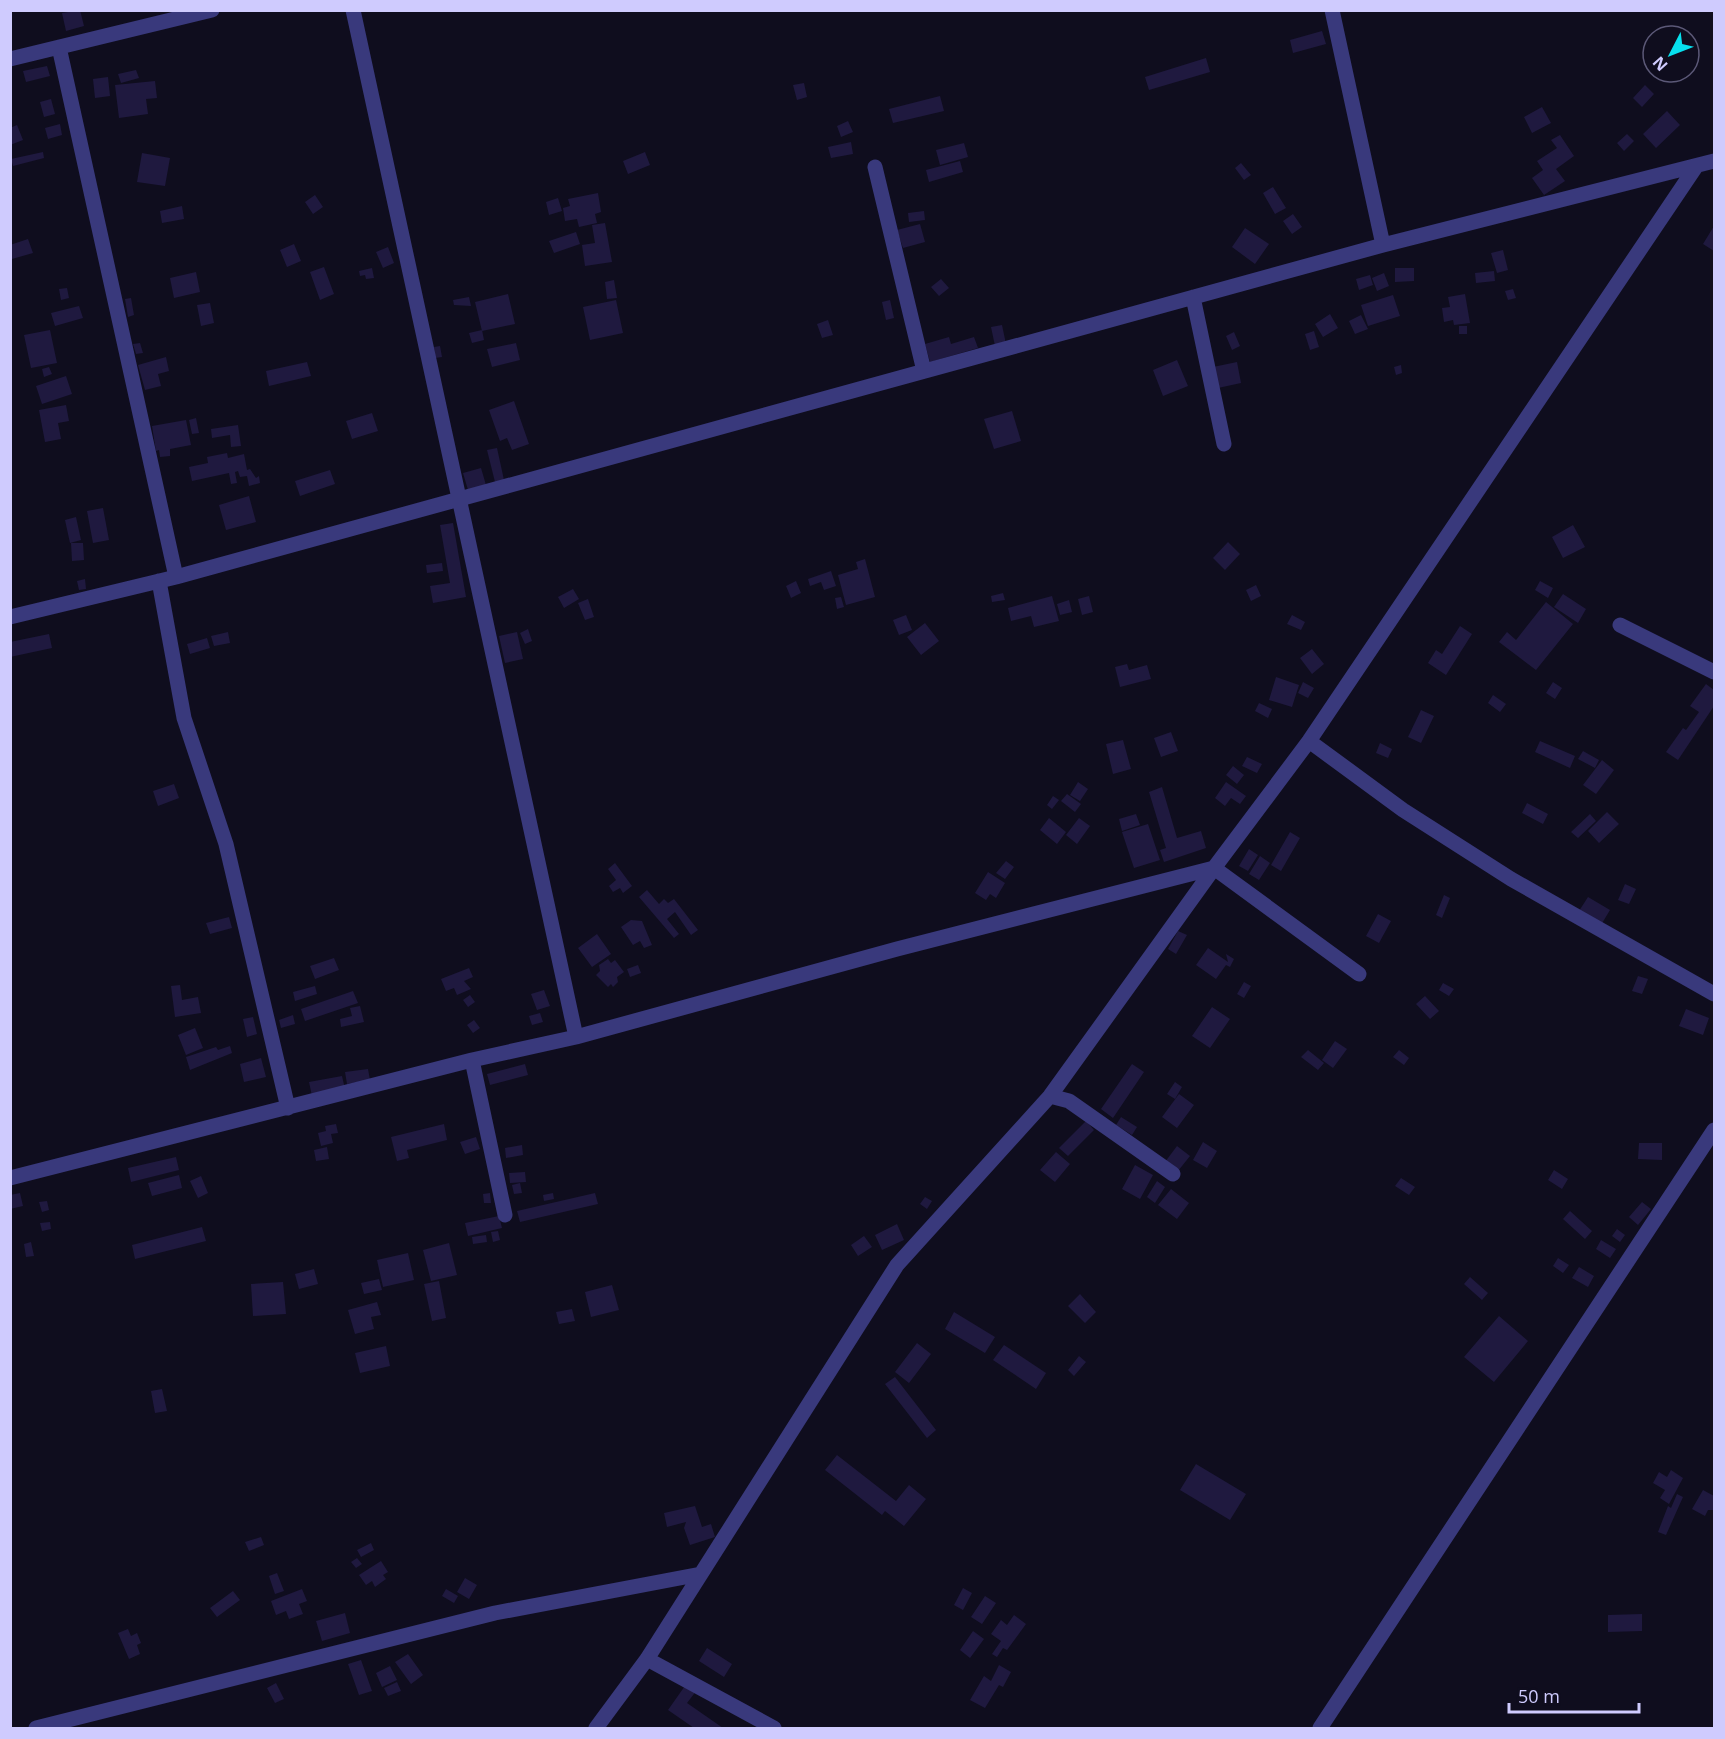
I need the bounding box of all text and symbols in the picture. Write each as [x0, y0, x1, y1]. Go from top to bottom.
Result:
north arrow [1641, 24, 1701, 84]
text: N [1647, 52, 1672, 76]
scale bar [1509, 1676, 1640, 1714]
text: 50 m [1518, 1684, 1560, 1708]

